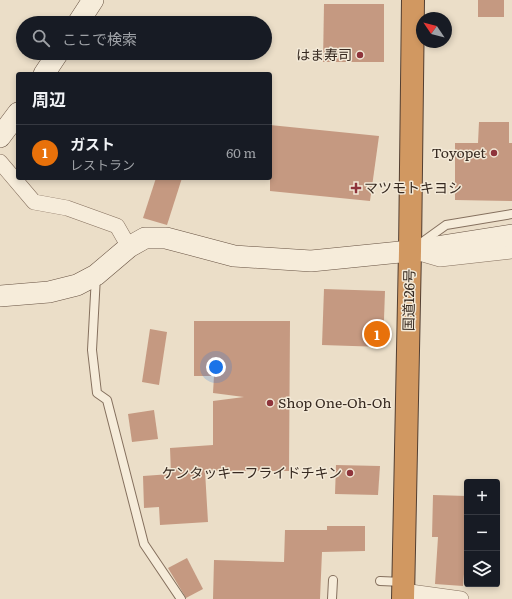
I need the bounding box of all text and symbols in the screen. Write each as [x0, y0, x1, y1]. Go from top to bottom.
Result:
north arrow [416, 12, 452, 48]
search box [16, 16, 272, 60]
icon: search [30, 27, 52, 49]
text: ここで検索 [62, 27, 137, 50]
place label: はま寿司 [296, 44, 352, 64]
marker: はま寿司 [355, 50, 365, 60]
text: 周辺 [32, 86, 66, 111]
text: ガスト [70, 132, 115, 155]
place label: Toyopet [432, 142, 486, 162]
text: 1 [42, 143, 48, 162]
text: 60 m [226, 143, 256, 162]
marker: Toyopet [489, 148, 499, 158]
text: レストラン [70, 155, 135, 174]
place label: マツモトキヨシ [364, 177, 462, 197]
marker: マツモトキヨシ [351, 183, 361, 193]
street label: 国道126号 [397, 269, 419, 331]
pin: 1 [364, 319, 390, 349]
your location [206, 357, 226, 377]
place label: Shop One-Oh-Oh [278, 392, 392, 412]
marker: Shop One-Oh-Oh [265, 398, 275, 408]
place label: ケンタッキーフライドチキン [162, 462, 342, 482]
marker: ケンタッキーフライドチキン [345, 468, 355, 478]
map controls [464, 479, 500, 587]
button: + [464, 479, 500, 515]
button: − [464, 515, 500, 551]
button: layers [464, 551, 500, 587]

